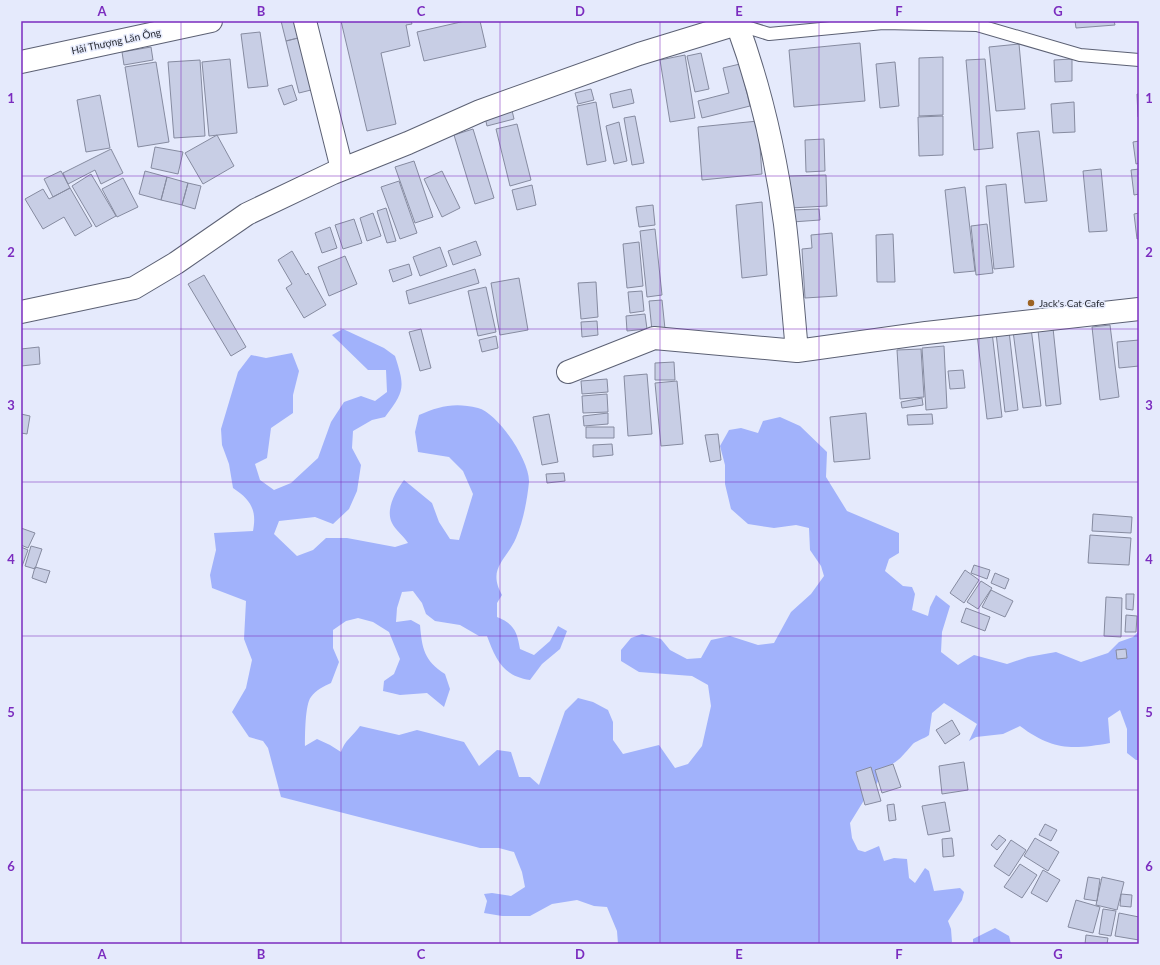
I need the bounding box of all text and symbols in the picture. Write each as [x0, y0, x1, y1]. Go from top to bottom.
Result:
text: A [96, 3, 107, 19]
text: B [257, 3, 266, 19]
text: C [417, 3, 426, 19]
text: D [575, 3, 585, 19]
text: E [735, 3, 743, 19]
text: F [895, 3, 903, 19]
text: G [1053, 3, 1063, 19]
street label: Hải Thượng Lãn Ông [70, 26, 162, 56]
text: 1 [7, 90, 15, 106]
text: 1 [1145, 90, 1153, 106]
text: 2 [7, 244, 15, 260]
text: 2 [1145, 244, 1153, 260]
place label: Jack's Cat Cafe [1039, 297, 1105, 309]
marker: Jack's Cat Cafe [1026, 298, 1036, 308]
text: 3 [7, 397, 15, 413]
text: 3 [1145, 397, 1153, 413]
text: 4 [7, 551, 15, 567]
text: 4 [1145, 551, 1153, 567]
text: 5 [7, 704, 15, 720]
text: 5 [1145, 704, 1153, 720]
text: 6 [7, 858, 15, 874]
text: 6 [1145, 858, 1153, 874]
text: A [96, 946, 107, 962]
text: B [257, 946, 266, 962]
text: C [417, 946, 426, 962]
text: D [575, 946, 585, 962]
text: E [735, 946, 743, 962]
text: F [895, 946, 903, 962]
text: G [1053, 946, 1063, 962]

